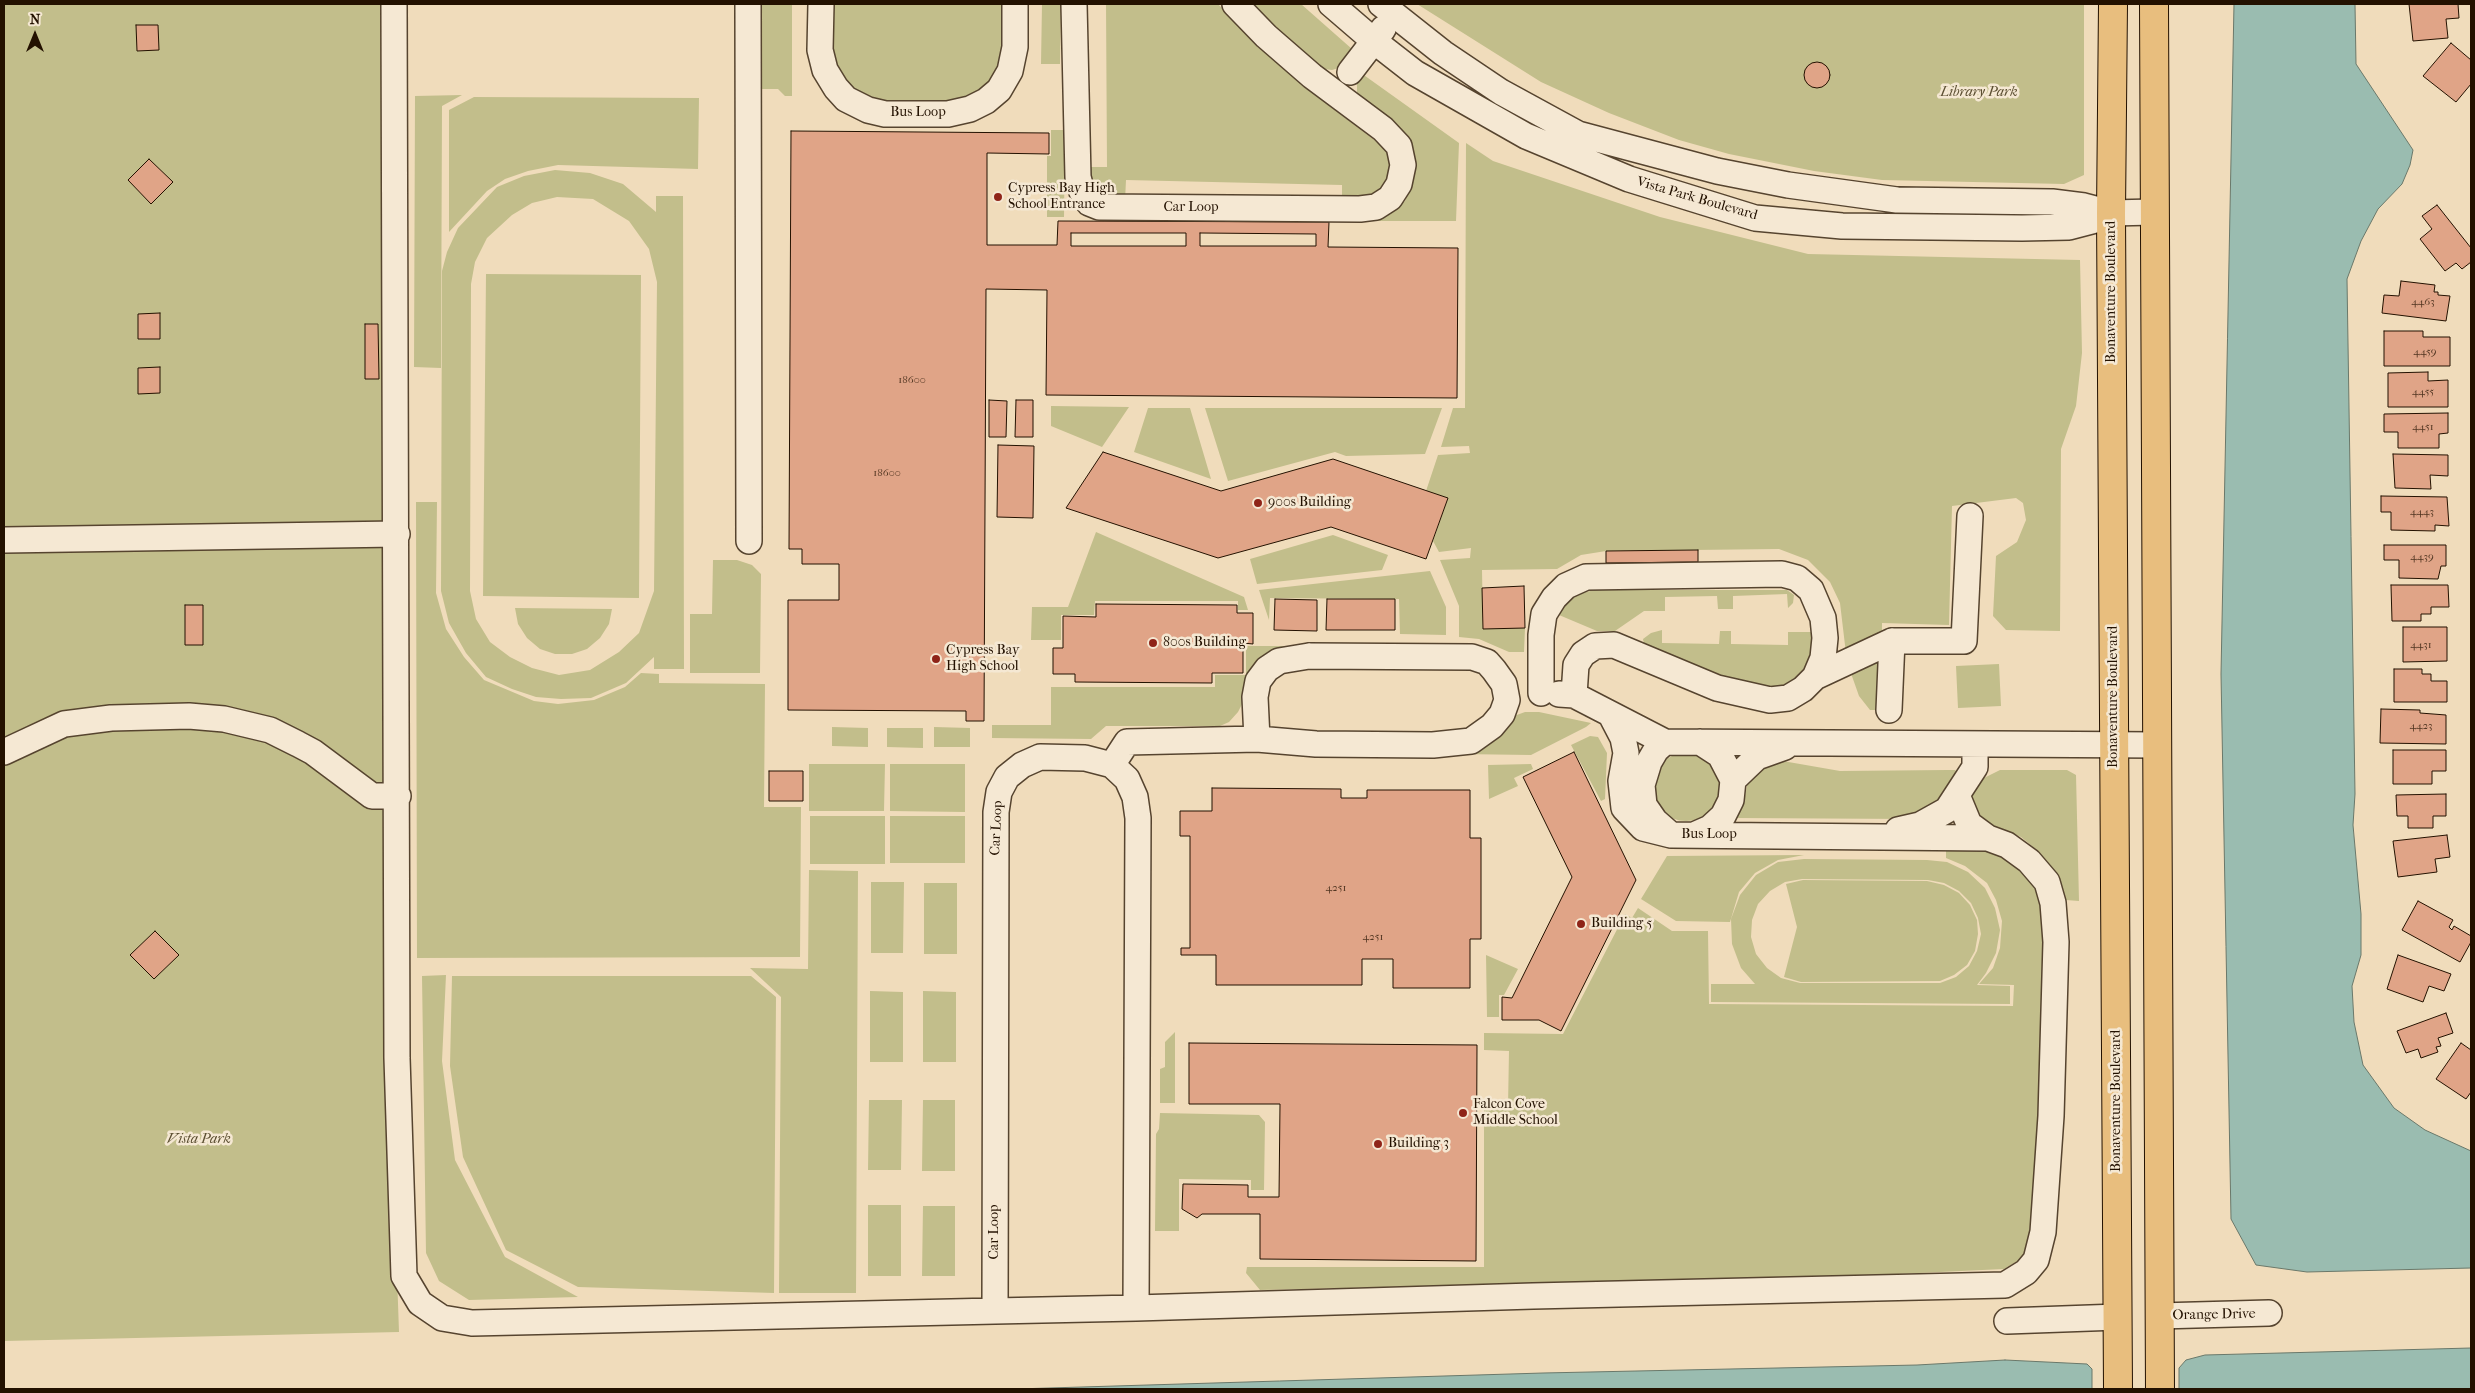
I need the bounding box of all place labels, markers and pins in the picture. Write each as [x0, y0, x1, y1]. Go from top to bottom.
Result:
place label: Cypress Bay High School Entrance [1008, 181, 1115, 213]
marker: Cypress Bay High School Entrance [992, 191, 1004, 203]
place label: 900s Building [1268, 495, 1351, 511]
marker: 900s Building [1252, 497, 1264, 509]
place label: 800s Building [1163, 635, 1246, 651]
marker: 800s Building [1147, 637, 1159, 649]
place label: Cypress Bay High School [946, 643, 1019, 676]
marker: Cypress Bay High School [930, 653, 942, 665]
place label: Building 5 [1591, 916, 1652, 932]
marker: Building 5 [1575, 918, 1587, 930]
place label: Falcon Cove Middle School [1473, 1097, 1558, 1130]
marker: Falcon Cove Middle School [1457, 1107, 1469, 1119]
place label: Building 3 [1388, 1136, 1449, 1152]
marker: Building 3 [1372, 1138, 1384, 1150]

